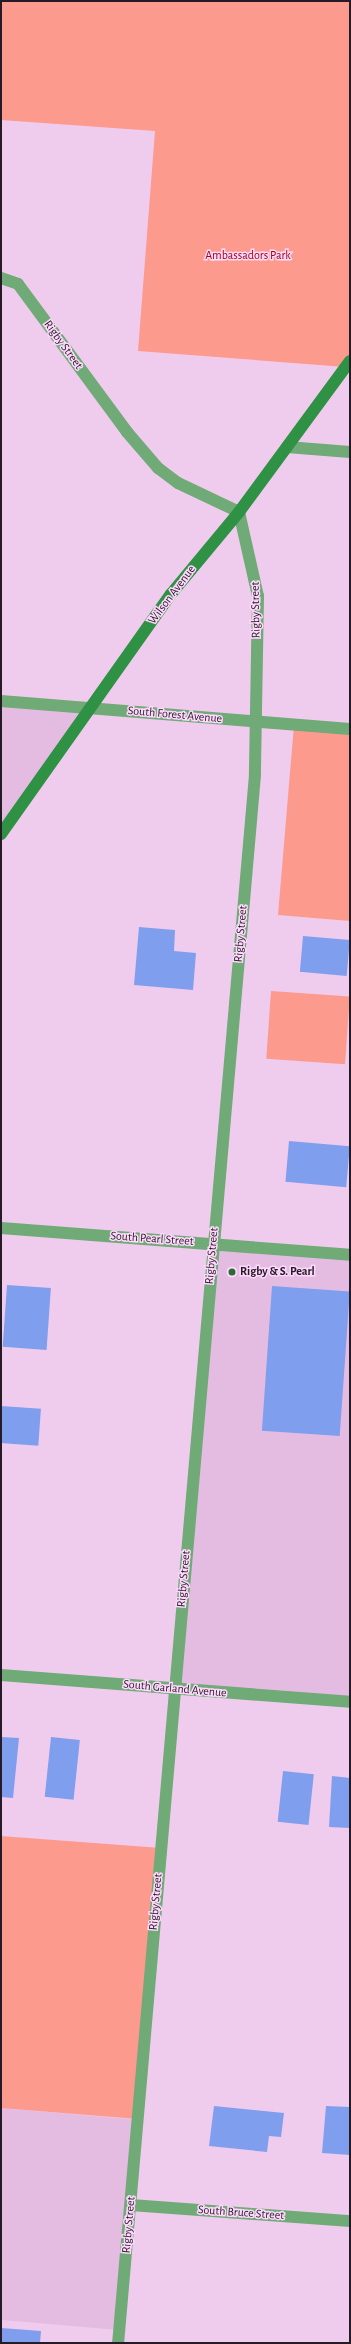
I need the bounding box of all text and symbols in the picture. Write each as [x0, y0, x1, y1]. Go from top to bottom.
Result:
park label: Ambassadors Park [205, 249, 291, 263]
street label: Rigby Street [40, 318, 86, 372]
street label: Wilson Avenue [145, 563, 199, 627]
street label: Rigby Street [248, 581, 264, 639]
street label: South Forest Avenue [127, 704, 223, 726]
street label: Rigby Street [231, 905, 251, 963]
street label: Rigby Street [202, 1227, 222, 1285]
street label: South Pearl Street [110, 1229, 194, 1249]
place label: Rigby & S. Pearl [240, 1265, 315, 1279]
marker: Rigby & S. Pearl [227, 1267, 237, 1277]
street label: Rigby Street [174, 1550, 194, 1608]
street label: South Garland Avenue [123, 1677, 227, 1701]
street label: Rigby Street [146, 1873, 166, 1931]
street label: Rigby Street [119, 2196, 139, 2254]
street label: South Bruce Street [198, 2203, 284, 2223]

